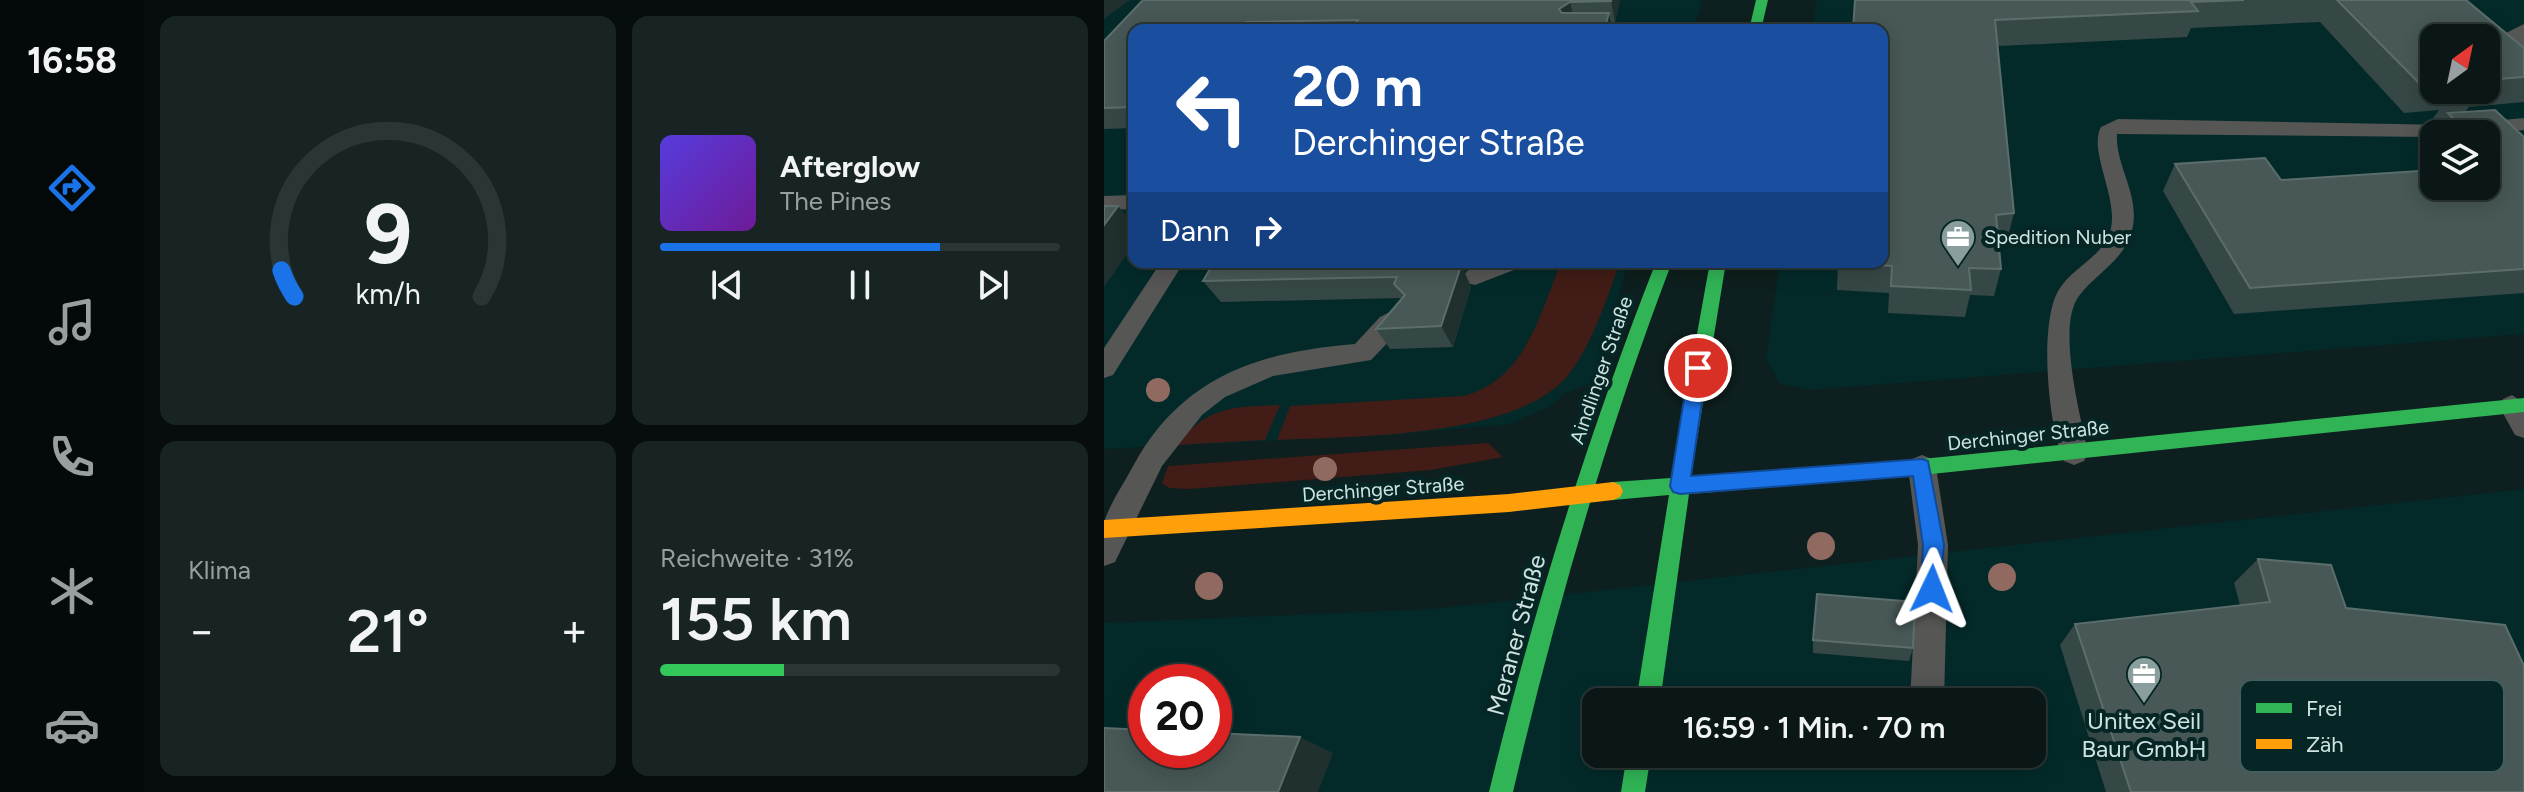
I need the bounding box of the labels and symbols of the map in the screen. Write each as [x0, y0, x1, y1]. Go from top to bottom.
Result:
north arrow [2420, 24, 2500, 104]
office icon: Spedition Nuber [1939, 218, 1977, 268]
place label: Spedition Nuber [1984, 225, 2132, 249]
street label: Aindlinger Straße [1564, 293, 1638, 447]
pin [1664, 334, 1732, 402]
street label: Derchinger Straße [1946, 415, 2110, 455]
street label: Derchinger Straße [1301, 471, 1465, 507]
position arrow [1890, 547, 1974, 631]
street label: Meraner Straße [1481, 552, 1551, 718]
office icon: Unitex Seil Baur GmbH [2125, 655, 2163, 705]
speed limit sign: 20 [1128, 664, 1232, 768]
legend [2240, 680, 2504, 772]
text: Frei [2306, 695, 2342, 722]
place label: Unitex Seil Baur GmbH [2081, 706, 2207, 763]
text: Zäh [2306, 731, 2344, 758]

